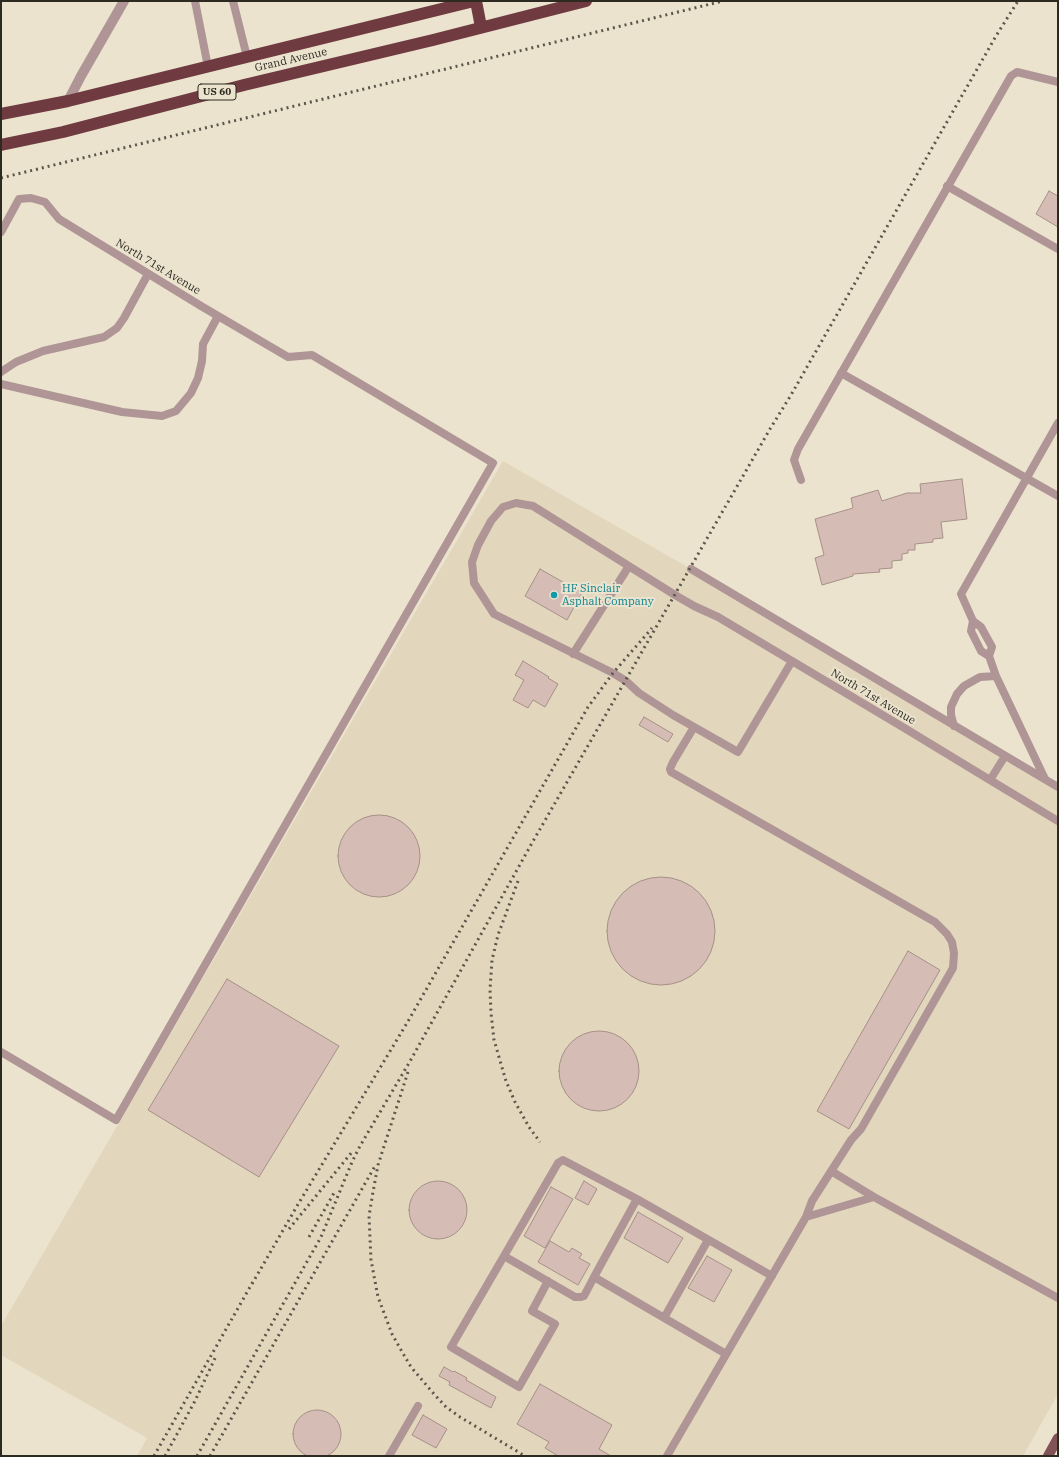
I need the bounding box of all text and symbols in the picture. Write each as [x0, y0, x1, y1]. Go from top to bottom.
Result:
street label: Grand Avenue [254, 45, 328, 75]
road number: US 60 [198, 84, 236, 100]
street label: North 71st Avenue [113, 236, 203, 298]
place label: HF Sinclair Asphalt Company [562, 582, 654, 608]
marker: HF Sinclair Asphalt Company [549, 590, 559, 600]
street label: North 71st Avenue [828, 666, 918, 728]

